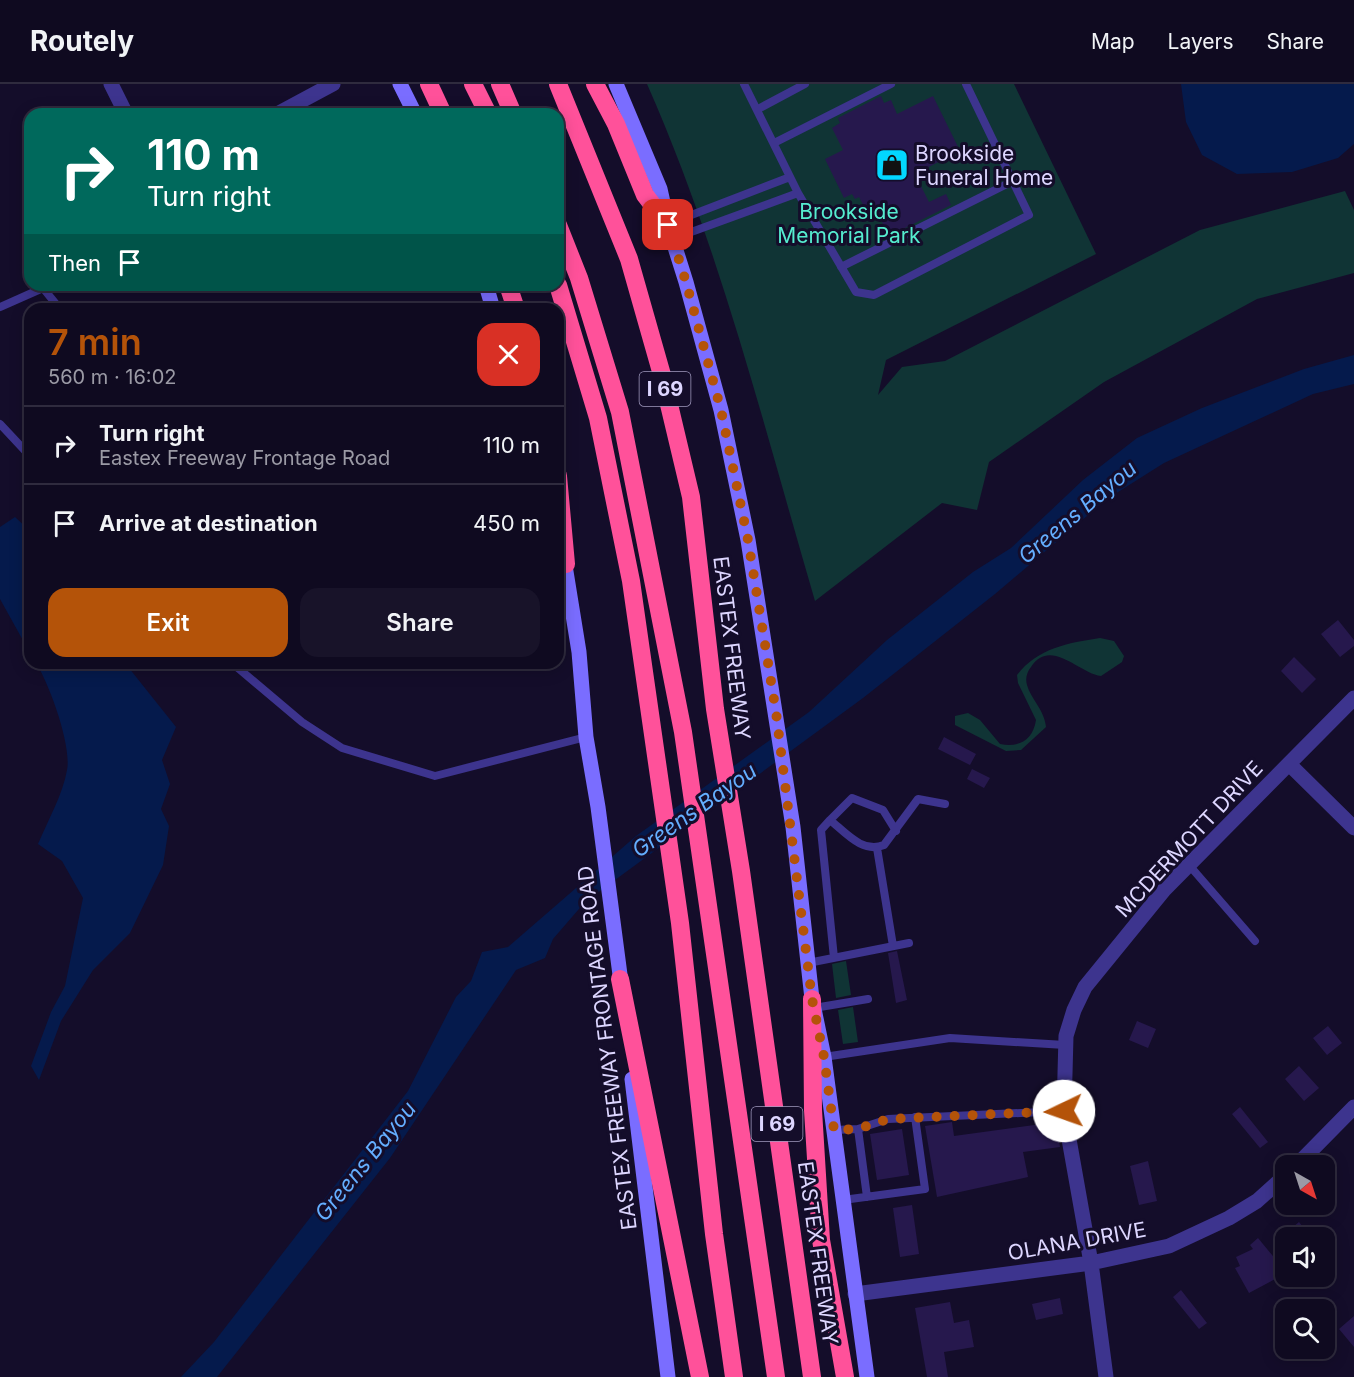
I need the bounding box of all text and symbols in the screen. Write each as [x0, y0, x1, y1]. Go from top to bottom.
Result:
text: Routely [30, 24, 134, 58]
text: Map [1091, 29, 1135, 54]
text: Layers [1168, 29, 1234, 54]
text: Share [1267, 29, 1324, 54]
text: 110 m [147, 129, 260, 180]
icon: right [48, 132, 126, 210]
place label: Brookside Funeral Home [915, 141, 1053, 190]
shop icon: Brookside Funeral Home [874, 147, 910, 183]
text: Turn right [147, 180, 271, 213]
pin [642, 199, 693, 250]
park label: Brookside Memorial Park [777, 199, 921, 248]
icon: arrive [651, 208, 684, 241]
icon: arrive [113, 246, 146, 279]
text: Then [48, 250, 101, 276]
text: 7 min [48, 320, 142, 364]
button: close [477, 323, 540, 386]
text: 560 m · 16:02 [48, 365, 176, 389]
road number: I 69 [640, 372, 690, 406]
text: Turn right [99, 420, 205, 446]
icon: right [48, 429, 81, 462]
text: 110 m [483, 432, 540, 458]
text: Eastex Freeway Frontage Road [99, 446, 390, 470]
water label: Greens Bayou [1013, 455, 1141, 569]
icon: arrive [48, 507, 81, 540]
text: Arrive at destination [99, 510, 318, 536]
text: 450 m [473, 510, 540, 536]
street label: EASTEX FREEWAY [708, 555, 756, 741]
button: Exit [48, 588, 288, 657]
button: Share [300, 588, 540, 657]
street label: MCDERMOTT DRIVE [1110, 756, 1268, 922]
water label: Greens Bayou [627, 757, 761, 863]
street label: EASTEX FREEWAY FRONTAGE ROAD [572, 864, 642, 1232]
position arrow [1032, 1079, 1096, 1143]
water label: Greens Bayou [309, 1096, 421, 1226]
road number: I 69 [752, 1107, 802, 1141]
north arrow [1275, 1155, 1335, 1215]
map controls [1275, 1155, 1335, 1359]
street label: EASTEX FREEWAY [793, 1160, 843, 1346]
street label: OLANA DRIVE [1006, 1217, 1148, 1265]
button: sound [1275, 1227, 1335, 1287]
button: search [1275, 1299, 1335, 1359]

